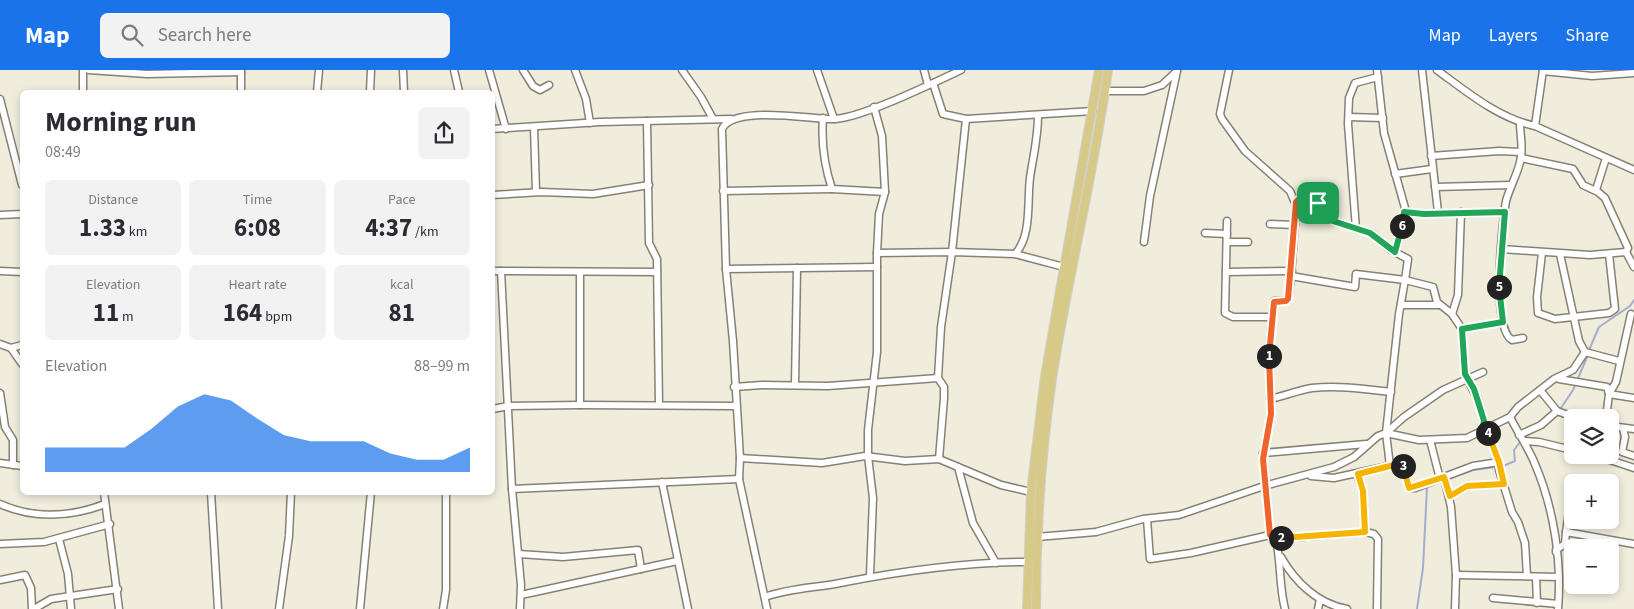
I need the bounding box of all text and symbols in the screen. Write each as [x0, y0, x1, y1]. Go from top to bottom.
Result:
search box [100, 13, 450, 58]
text: Map [25, 18, 70, 53]
icon: search [118, 21, 146, 49]
text: Search here [158, 22, 251, 49]
text: Map [1429, 23, 1461, 48]
text: Layers [1489, 23, 1538, 48]
text: Share [1566, 23, 1609, 48]
text: Morning run [45, 102, 196, 142]
button: share [418, 107, 470, 159]
text: 08:49 [45, 141, 81, 163]
pin [1297, 182, 1339, 224]
icon: arrive [1304, 189, 1332, 217]
text: Distance [88, 190, 138, 210]
text: Time [243, 190, 272, 210]
text: Pace [388, 190, 416, 210]
text: 1.33 [79, 210, 126, 246]
text: 6:08 [234, 210, 281, 246]
text: 4:37 [365, 210, 412, 246]
pin: 6 [1390, 214, 1414, 238]
text: 6 [1399, 216, 1406, 236]
text: km [126, 222, 147, 242]
text: /km [412, 222, 439, 242]
pin: 5 [1486, 274, 1512, 300]
text: Elevation [86, 275, 140, 295]
text: Heart rate [228, 275, 287, 295]
text: kcal [390, 275, 414, 295]
text: 5 [1496, 277, 1503, 297]
text: 11 [93, 295, 119, 331]
text: 164 [223, 295, 262, 331]
text: 81 [389, 295, 415, 331]
text: m [119, 307, 134, 327]
text: bpm [262, 307, 292, 327]
pin: 1 [1256, 344, 1282, 368]
text: 1 [1266, 346, 1273, 366]
text: Elevation [45, 355, 107, 377]
text: 88–99 m [414, 355, 470, 377]
map controls [1564, 409, 1619, 594]
button: layers [1564, 409, 1619, 464]
pin: 4 [1476, 420, 1500, 446]
text: 4 [1485, 423, 1492, 443]
pin: 3 [1390, 454, 1416, 478]
text: 3 [1400, 456, 1407, 476]
button: + [1564, 474, 1619, 529]
pin: 2 [1268, 526, 1294, 550]
text: 2 [1278, 528, 1285, 548]
button: − [1564, 539, 1619, 594]

